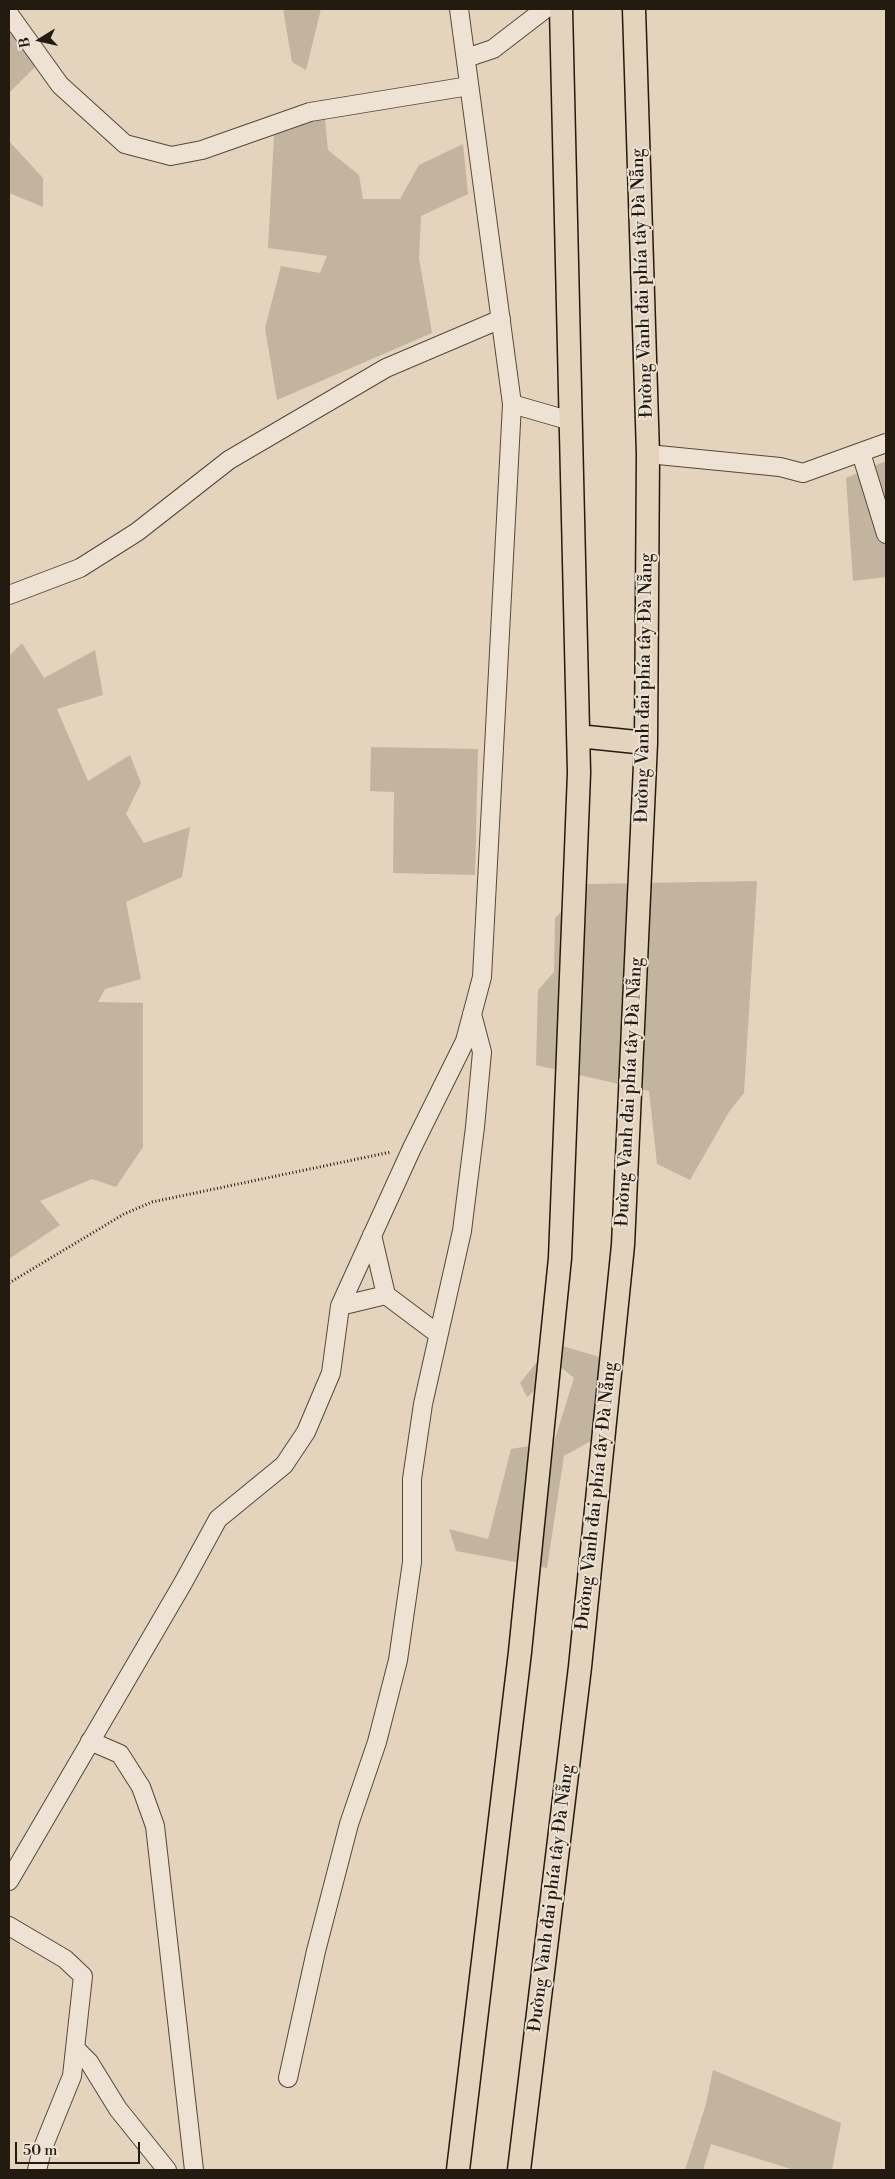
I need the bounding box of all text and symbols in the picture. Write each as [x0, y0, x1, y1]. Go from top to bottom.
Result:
north arrow [15, 15, 65, 65]
text: B [15, 36, 35, 49]
street label: Đường Vành đai phía tây Đà Nẵng [627, 148, 659, 418]
street label: Đường Vành đai phía tây Đà Nẵng [632, 553, 658, 823]
street label: Đường Vành đai phía tây Đà Nẵng [612, 957, 648, 1227]
street label: Đường Vành đai phía tây Đà Nẵng [572, 1361, 622, 1631]
street label: Đường Vành đai phía tây Đà Nẵng [525, 1763, 579, 2033]
scale bar [18, 2132, 142, 2164]
text: 50 m [23, 2141, 57, 2160]

